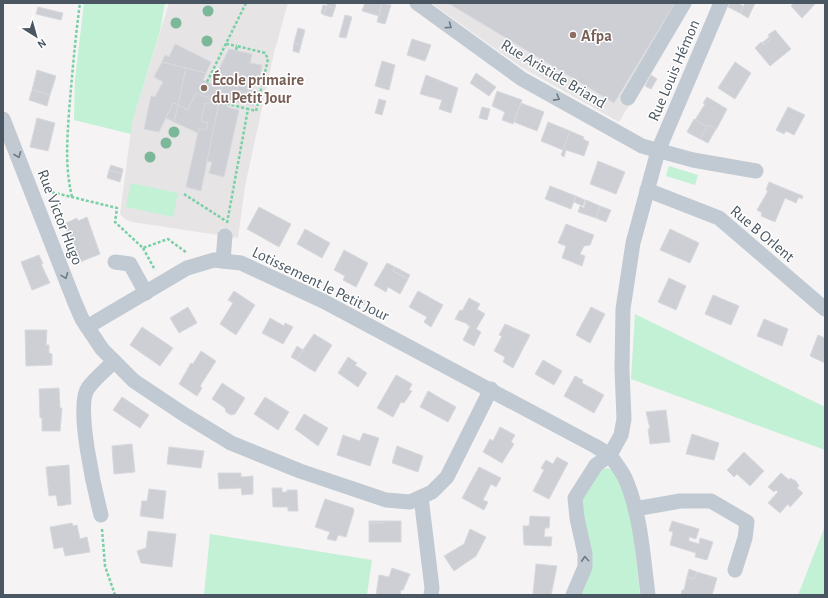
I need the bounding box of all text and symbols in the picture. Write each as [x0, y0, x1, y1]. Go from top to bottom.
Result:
north arrow [16, 16, 56, 56]
street label: Rue Louis Hémon [645, 17, 702, 123]
one-way arrow [445, 21, 452, 29]
place label: Afpa [581, 28, 612, 44]
marker: Afpa [568, 30, 578, 40]
street label: Rue Aristide Briand [498, 36, 609, 111]
text: N [35, 37, 48, 50]
place label: École primaire du Petit Jour [212, 69, 304, 106]
marker: École primaire du Petit Jour [199, 83, 209, 93]
one-way arrow [553, 93, 560, 100]
one-way arrow [13, 152, 21, 159]
street label: Rue Victor Hugo [35, 167, 86, 267]
street label: Rue B Orlent [727, 203, 797, 265]
street label: Lotissement le Petit Jour [250, 244, 392, 324]
one-way arrow [61, 273, 69, 280]
one-way arrow [580, 556, 589, 562]

